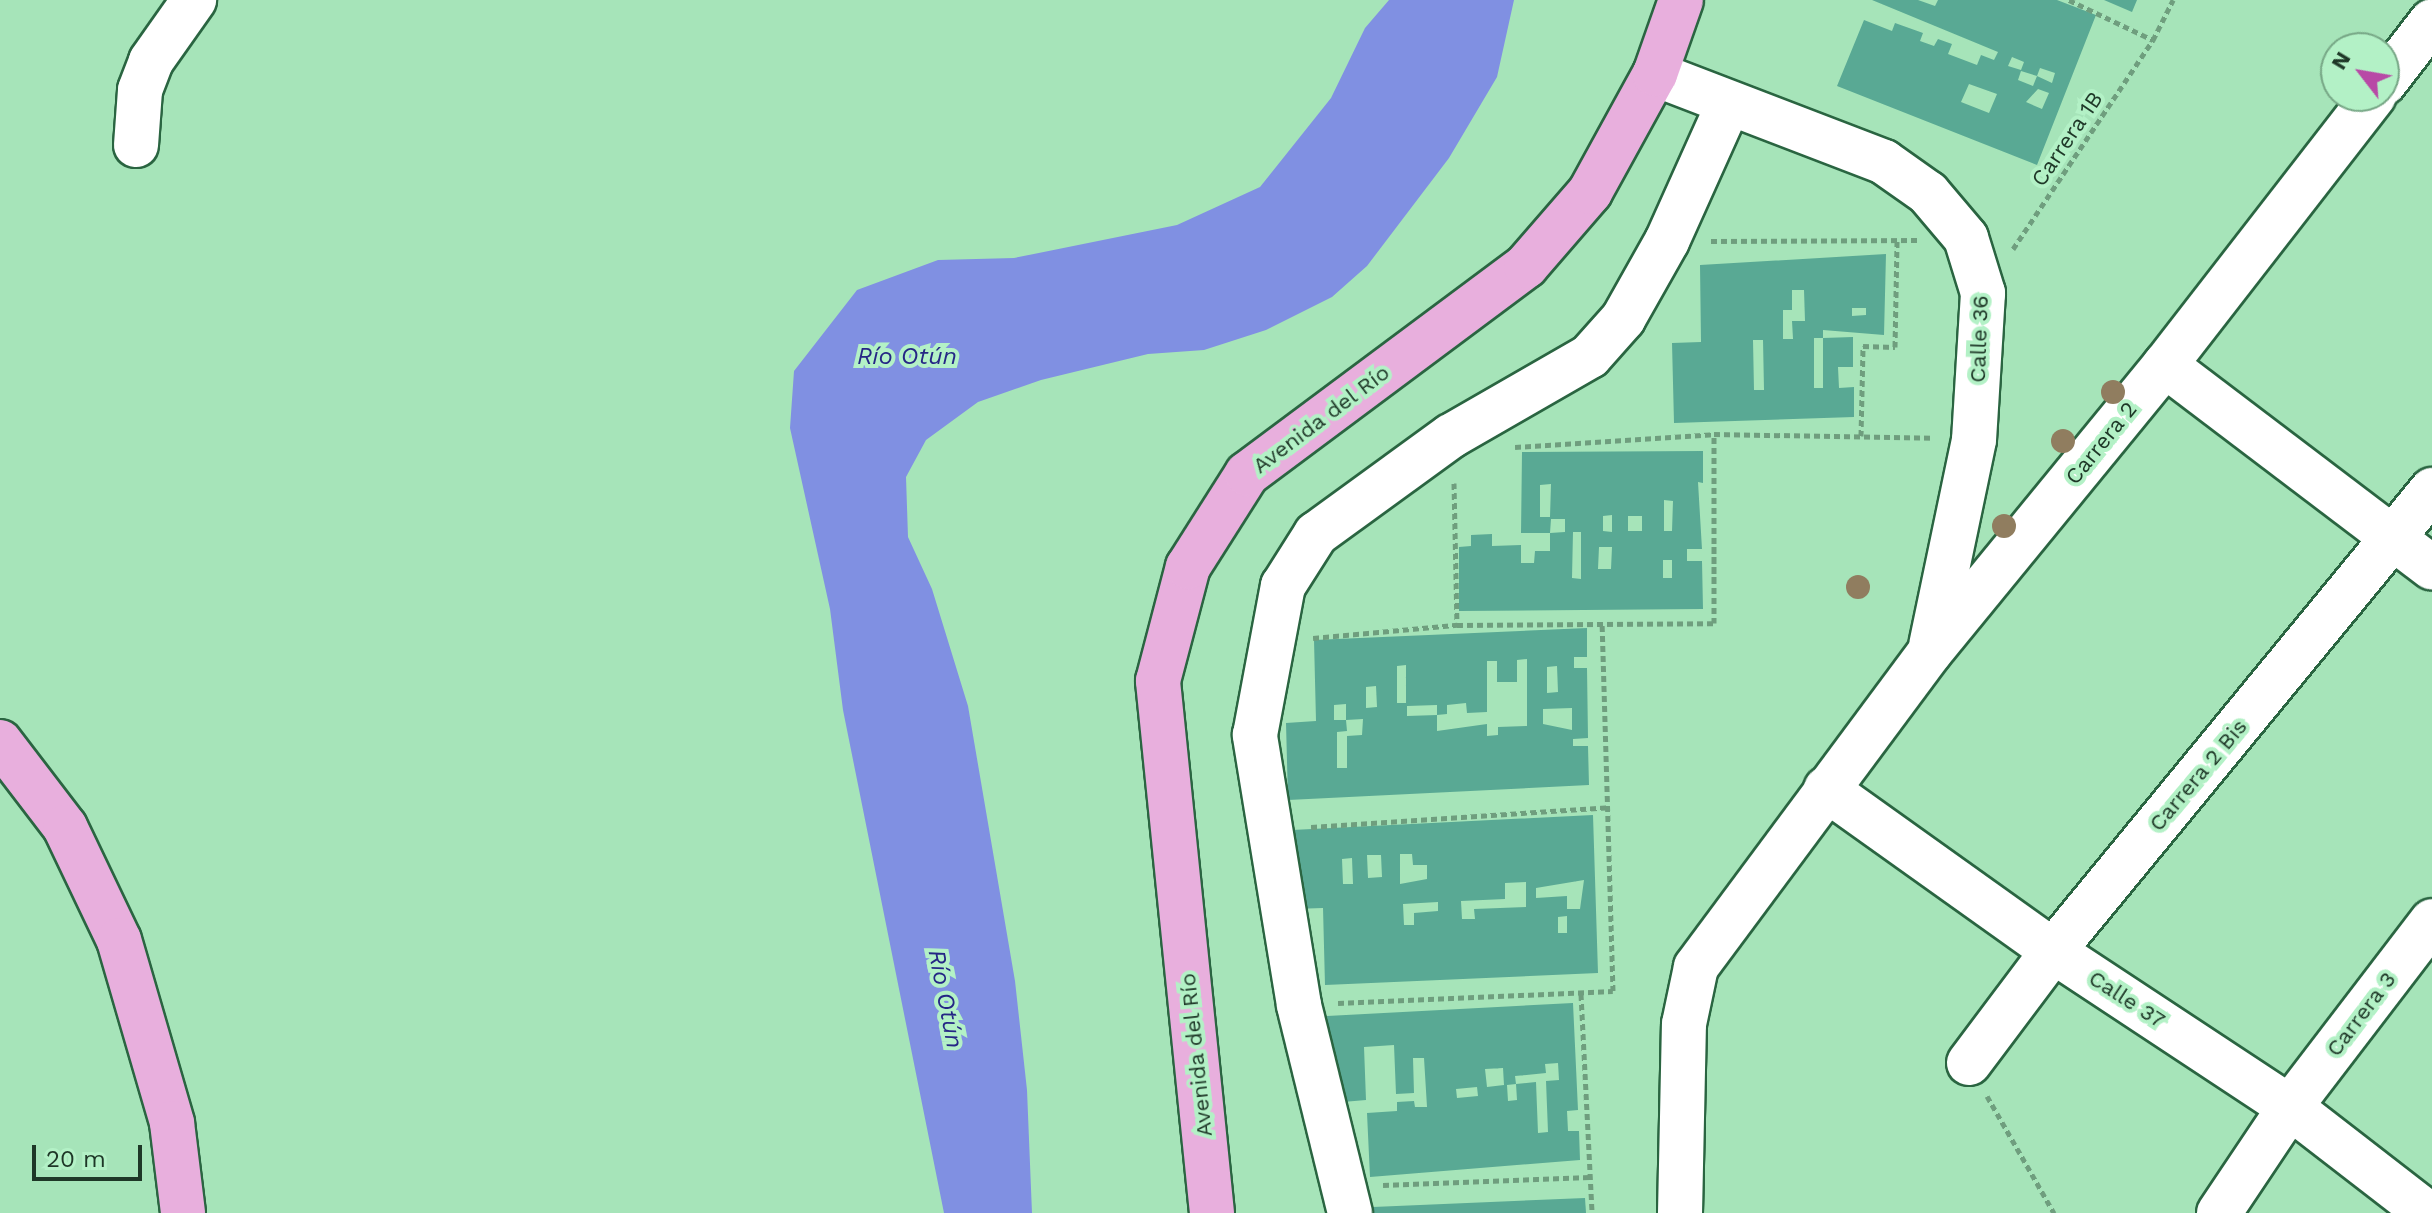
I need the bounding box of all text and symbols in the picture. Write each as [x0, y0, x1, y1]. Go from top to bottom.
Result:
north arrow [2320, 32, 2400, 112]
text: N [2326, 47, 2356, 74]
street label: Carrera 1B [2025, 86, 2109, 192]
street label: Calle 36 [1964, 295, 1994, 383]
water label: Río Otún [857, 343, 957, 371]
street label: Avenida del Río [1247, 359, 1395, 479]
street label: Carrera 2 [2060, 396, 2142, 490]
street label: Carrera 2 Bis [2143, 713, 2253, 837]
water label: Río Otún [921, 947, 969, 1051]
street label: Calle 37 [2084, 965, 2170, 1033]
street label: Carrera 3 [2321, 966, 2401, 1062]
street label: Avenida del Río [1174, 971, 1218, 1139]
scale bar [36, 1129, 146, 1179]
text: 20 m [46, 1145, 106, 1173]

